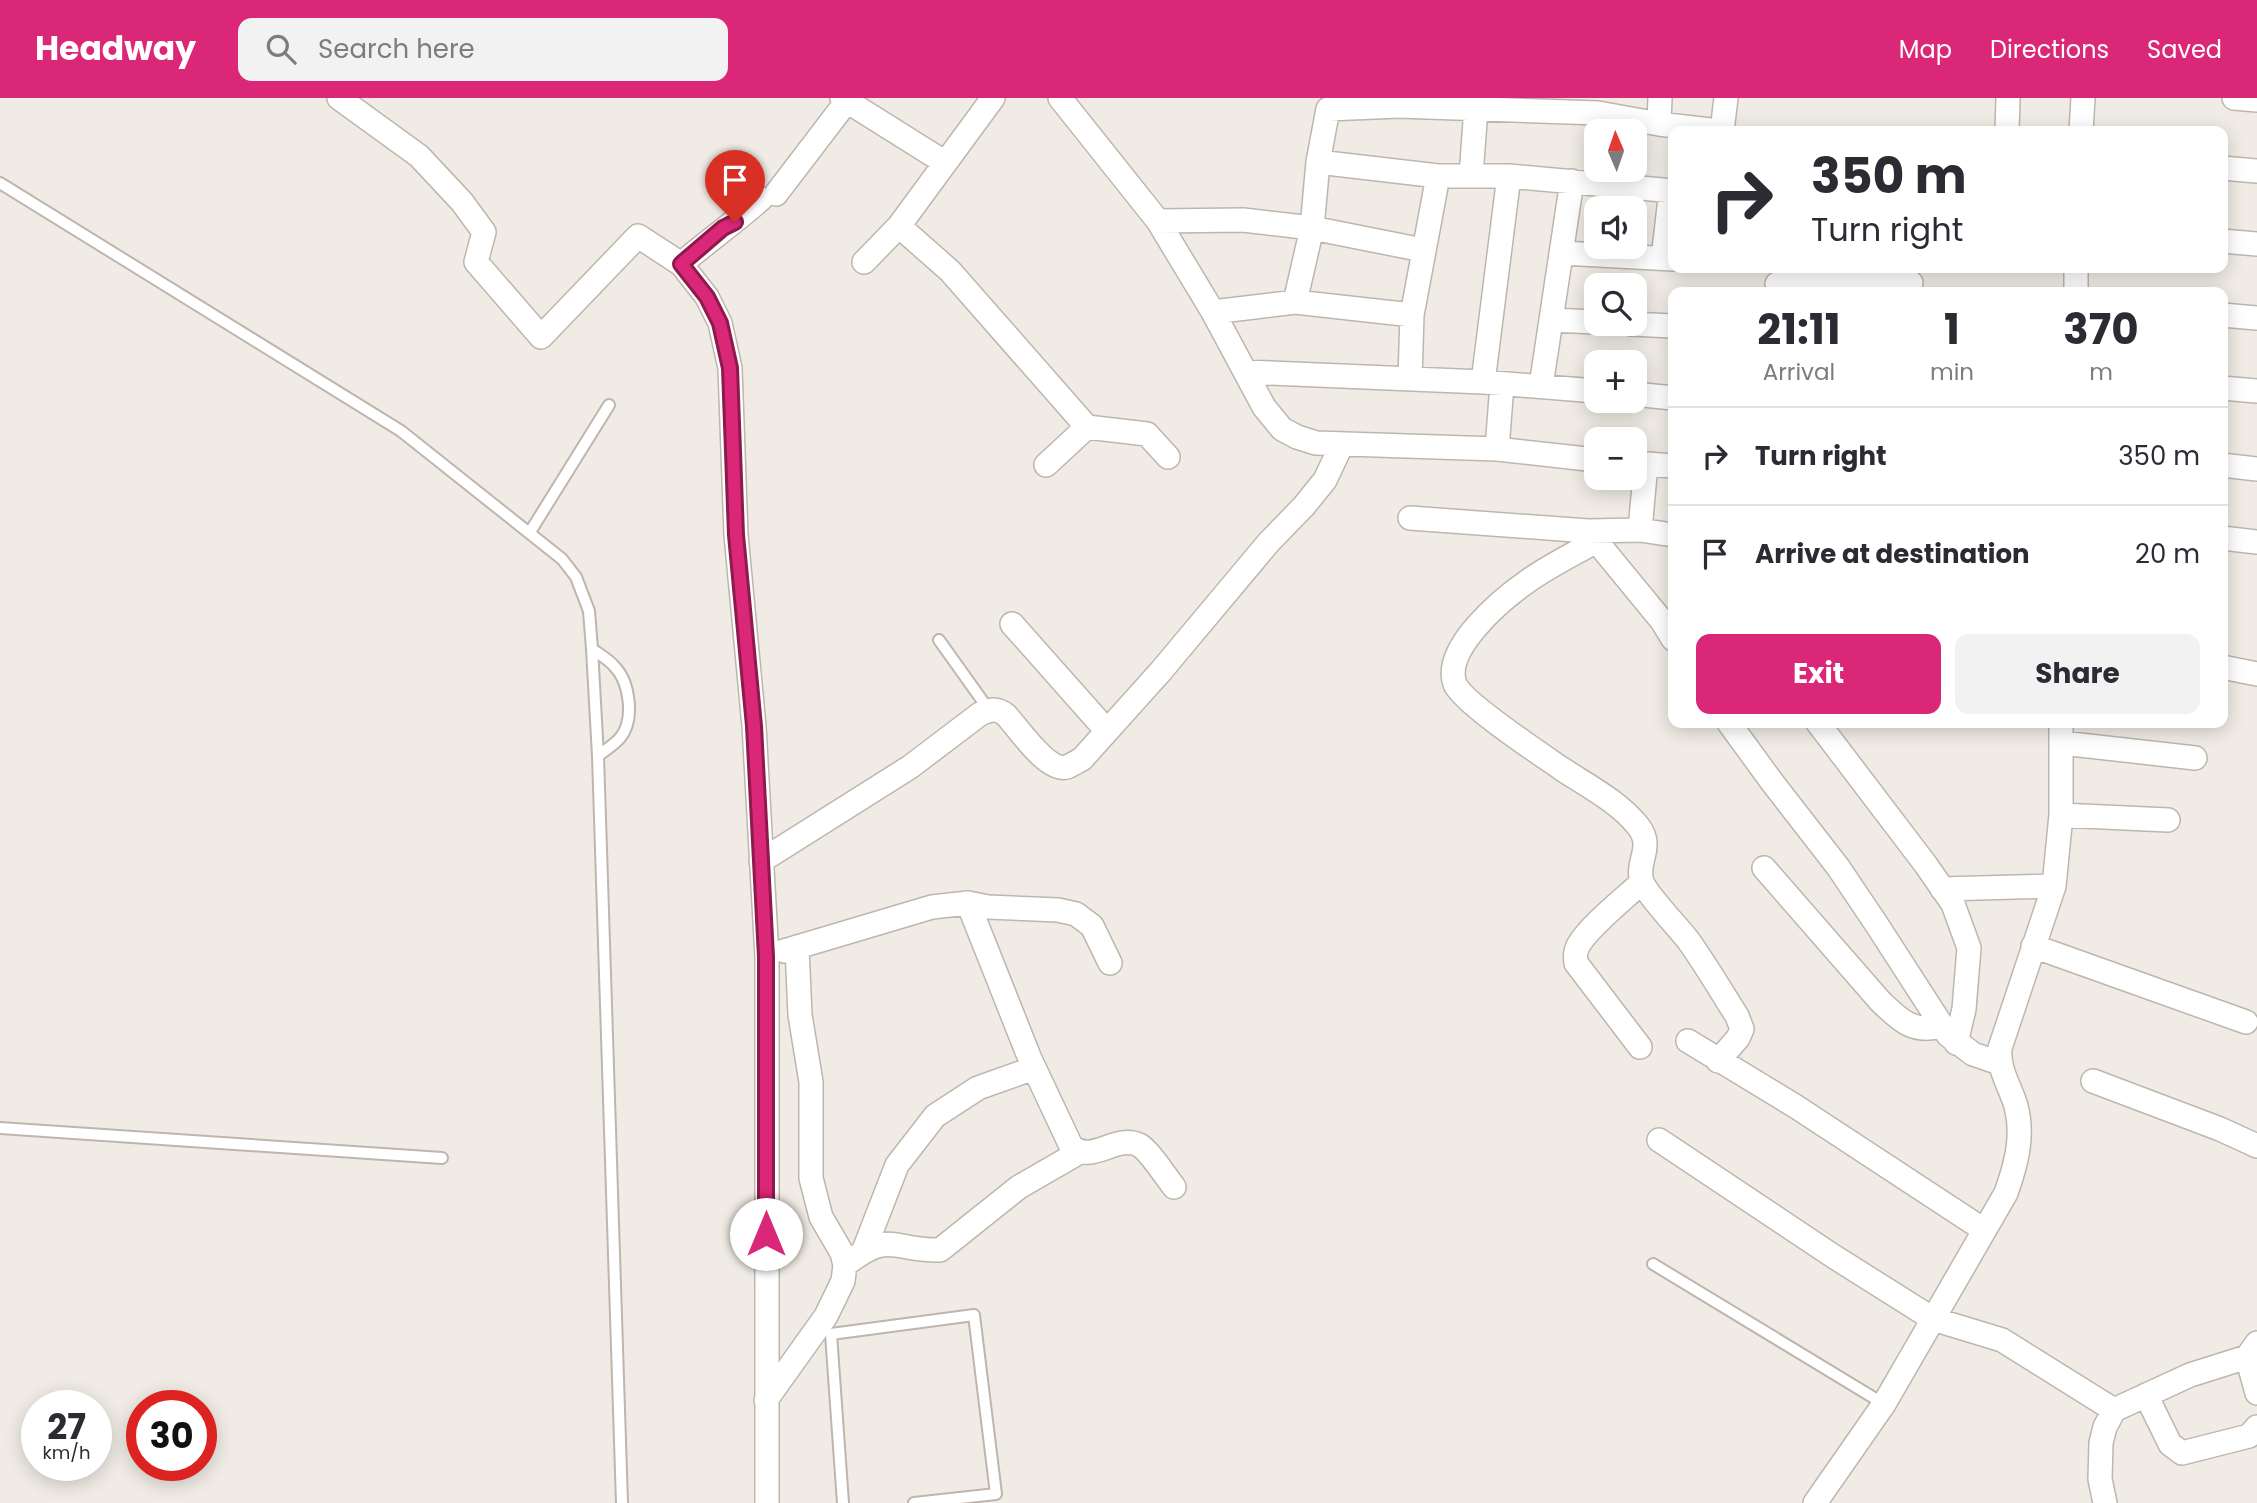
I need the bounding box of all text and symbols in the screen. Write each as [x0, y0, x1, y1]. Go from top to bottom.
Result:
search box [238, 18, 728, 81]
text: Headway [35, 25, 196, 72]
icon: search [262, 30, 300, 68]
text: Search here [318, 31, 475, 67]
text: Map [1899, 33, 1952, 66]
text: Directions [1990, 33, 2109, 66]
text: Saved [2147, 33, 2222, 66]
north arrow [1584, 119, 1647, 182]
map controls [1584, 119, 1647, 490]
text: 350 m [1811, 142, 1967, 210]
pin [705, 150, 765, 222]
icon: right [1696, 154, 1787, 245]
icon: arrive [716, 161, 754, 199]
button: sound [1584, 196, 1647, 259]
text: Turn right [1811, 207, 1963, 252]
button: search [1584, 273, 1647, 336]
text: 21:11 [1757, 300, 1841, 359]
text: 1 [1944, 300, 1960, 359]
text: 370 [2063, 300, 2139, 359]
button: + [1584, 350, 1647, 413]
text: Arrival [1763, 356, 1835, 388]
text: min [1930, 356, 1974, 388]
text: m [2089, 356, 2113, 388]
button: − [1584, 427, 1647, 490]
icon: right [1696, 437, 1734, 475]
text: Turn right [1755, 438, 1887, 474]
text: 350 m [2118, 438, 2200, 474]
icon: arrive [1696, 535, 1734, 573]
text: Arrive at destination [1755, 536, 2030, 572]
text: 20 m [2135, 536, 2200, 572]
button: Exit [1696, 634, 1941, 714]
button: Share [1955, 634, 2200, 714]
position arrow [729, 1197, 803, 1271]
speed limit sign: 30 [126, 1390, 217, 1481]
text: 27 [47, 1402, 86, 1451]
text: km/h [43, 1440, 90, 1465]

